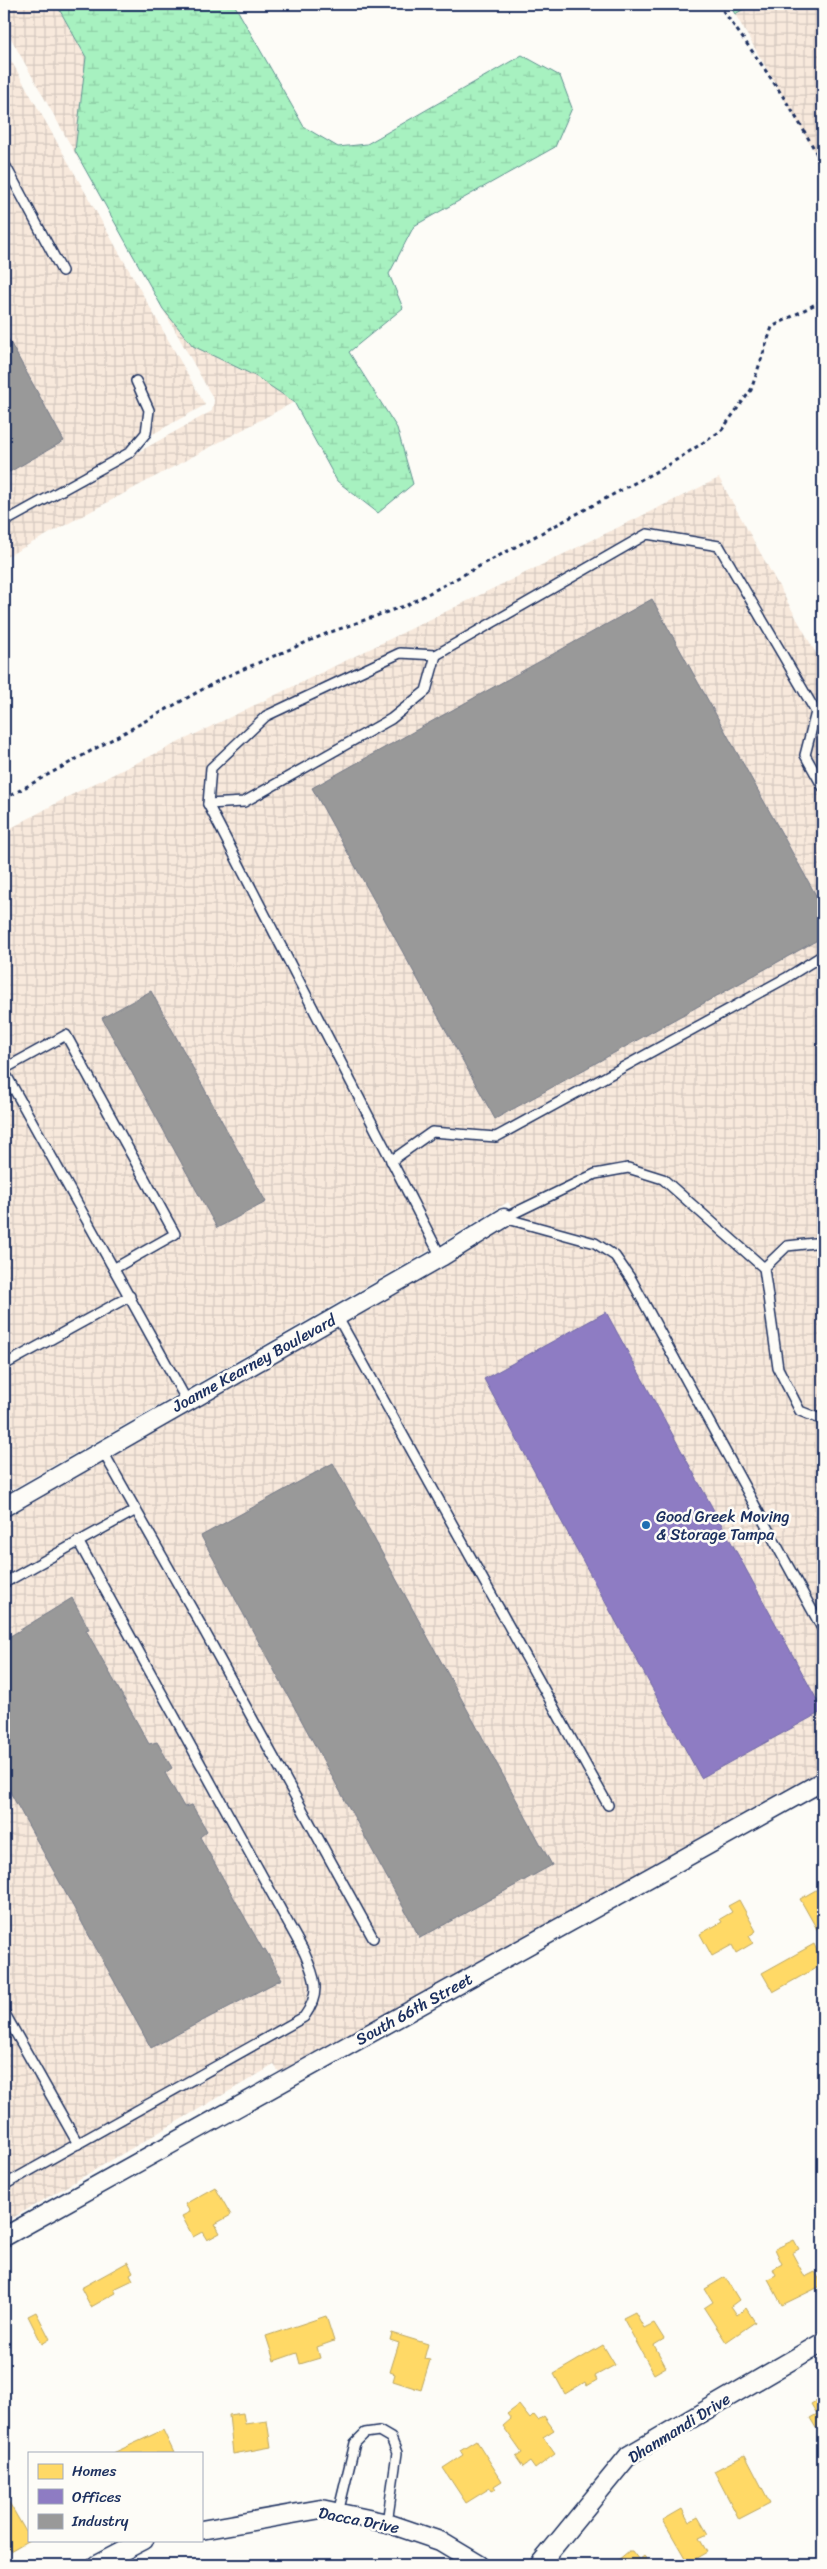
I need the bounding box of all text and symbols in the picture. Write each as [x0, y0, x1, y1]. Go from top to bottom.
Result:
street label: Joanne Kearney Boulevard [166, 1305, 343, 1421]
place label: Good Greek Moving & Storage Tampa [656, 1502, 790, 1549]
marker: Good Greek Moving & Storage Tampa [640, 1519, 652, 1531]
street label: South 66th Street [350, 1965, 478, 2053]
street label: Dhanmandi Drive [622, 2385, 736, 2471]
legend [28, 2452, 202, 2542]
text: Homes [72, 2458, 116, 2484]
text: Offices [72, 2484, 121, 2510]
street label: Dacca Drive [316, 2498, 402, 2542]
text: Industry [71, 2508, 129, 2534]

